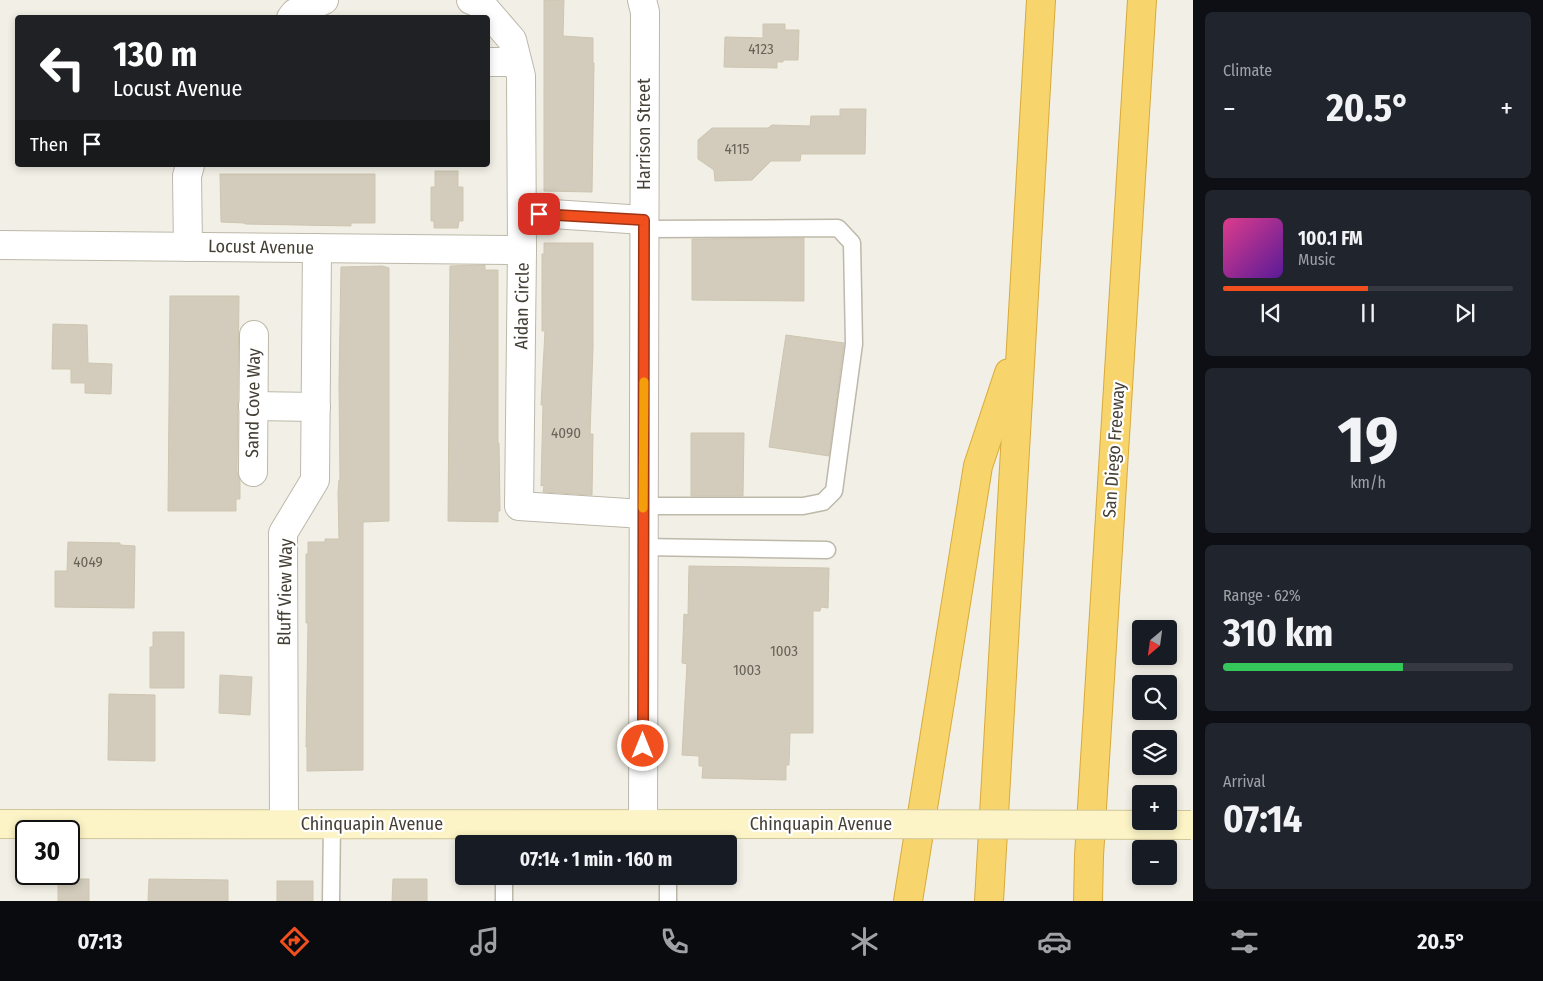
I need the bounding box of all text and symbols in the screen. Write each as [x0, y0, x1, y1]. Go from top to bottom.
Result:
text: 130 m [113, 33, 197, 75]
icon: left [30, 35, 95, 100]
house number: 4123 [748, 40, 774, 58]
text: Climate [1223, 61, 1272, 80]
text: Locust Avenue [113, 75, 242, 102]
street label: Harrison Street [633, 78, 655, 190]
text: 20.5° [1326, 85, 1410, 131]
text: − [1223, 92, 1236, 125]
text: + [1500, 92, 1513, 125]
icon: arrive [78, 130, 106, 158]
text: Then [30, 133, 68, 156]
house number: 4115 [725, 140, 750, 158]
pin [518, 193, 560, 235]
icon: arrive [525, 200, 553, 228]
text: 100.1 FM [1298, 227, 1363, 250]
street label: Locust Avenue [208, 235, 314, 259]
text: Music [1298, 250, 1335, 269]
street label: Aidan Circle [510, 262, 534, 350]
icon: previous [1257, 299, 1285, 327]
icon: pause [1354, 299, 1382, 327]
icon: next [1451, 299, 1479, 327]
street label: Sand Cove Way [241, 348, 265, 458]
street label: San Diego Freeway [1098, 381, 1130, 519]
text: 19 [1337, 401, 1399, 479]
house number: 4090 [551, 424, 581, 442]
text: km/h [1350, 473, 1386, 492]
street label: Bluff View Way [273, 538, 297, 646]
house number: 4049 [73, 553, 103, 571]
text: Range · 62% [1223, 586, 1301, 605]
text: 310 km [1223, 610, 1333, 656]
north arrow [1132, 620, 1178, 665]
map controls [1132, 620, 1177, 885]
house number: 1003 [770, 642, 798, 660]
house number: 1003 [733, 661, 761, 679]
button: search [1132, 675, 1177, 720]
position arrow [616, 719, 668, 771]
button: layers [1132, 730, 1177, 775]
text: Arrival [1223, 772, 1265, 791]
button: + [1132, 785, 1177, 830]
text: 07:14 [1223, 796, 1302, 842]
street label: Chinquapin Avenue [301, 813, 443, 835]
street label: Chinquapin Avenue [750, 813, 892, 835]
speed limit sign: 30 [15, 820, 80, 885]
button: − [1132, 840, 1177, 885]
text: 07:14 · 1 min · 160 m [520, 848, 672, 871]
icon: directions [277, 924, 312, 959]
icon: music [467, 924, 502, 959]
icon: phone [657, 924, 692, 959]
icon: climate [847, 924, 882, 959]
icon: car [1037, 924, 1072, 959]
icon: filters [1227, 924, 1262, 959]
text: 07:13 [77, 928, 122, 955]
text: 20.5° [1417, 928, 1465, 955]

